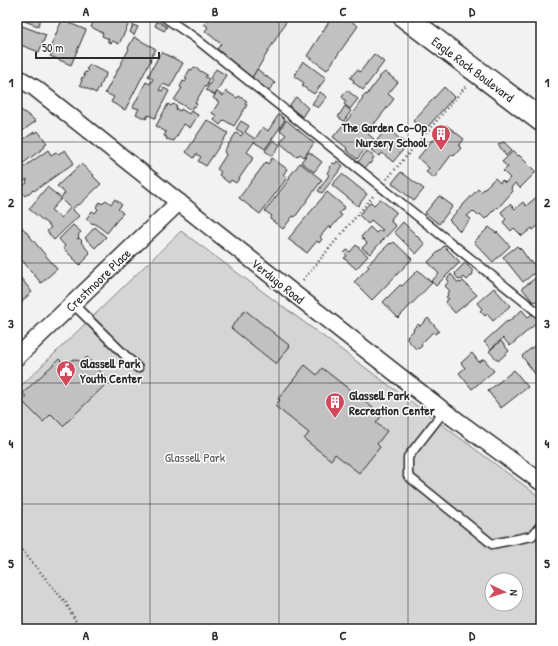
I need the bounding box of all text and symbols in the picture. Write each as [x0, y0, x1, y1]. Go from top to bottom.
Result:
text: A [83, 2, 90, 20]
text: B [212, 2, 219, 20]
text: C [339, 2, 347, 20]
text: D [469, 2, 476, 20]
street label: Eagle Rock Boulevard [428, 32, 518, 106]
scale bar [36, 34, 159, 60]
text: 50 m [42, 39, 63, 56]
text: 1 [9, 73, 14, 91]
text: 1 [545, 73, 550, 91]
place label: The Garden Co-Op Nursery School [340, 118, 428, 152]
building icon: The Garden Co-Op Nursery School [430, 123, 452, 151]
text: 2 [8, 193, 15, 211]
text: 2 [544, 193, 551, 211]
street label: Crestmoore Place [61, 244, 135, 316]
street label: Verdugo Road [248, 254, 308, 308]
text: 3 [8, 314, 14, 332]
text: 3 [544, 314, 550, 332]
place label: Glassell Park Youth Center [80, 354, 143, 387]
public building icon: Glassell Park Youth Center [55, 359, 77, 387]
place label: Glassell Park Recreation Center [349, 386, 436, 419]
building icon: Glassell Park Recreation Center [324, 391, 346, 419]
text: 4 [9, 434, 14, 452]
text: 4 [545, 434, 550, 452]
park label: Glassell Park [165, 448, 226, 466]
text: 5 [8, 554, 14, 572]
text: 5 [544, 554, 550, 572]
north arrow [484, 572, 524, 612]
text: N [507, 589, 521, 596]
text: A [83, 626, 90, 644]
text: B [212, 626, 219, 644]
text: C [339, 626, 347, 644]
text: D [469, 626, 476, 644]

